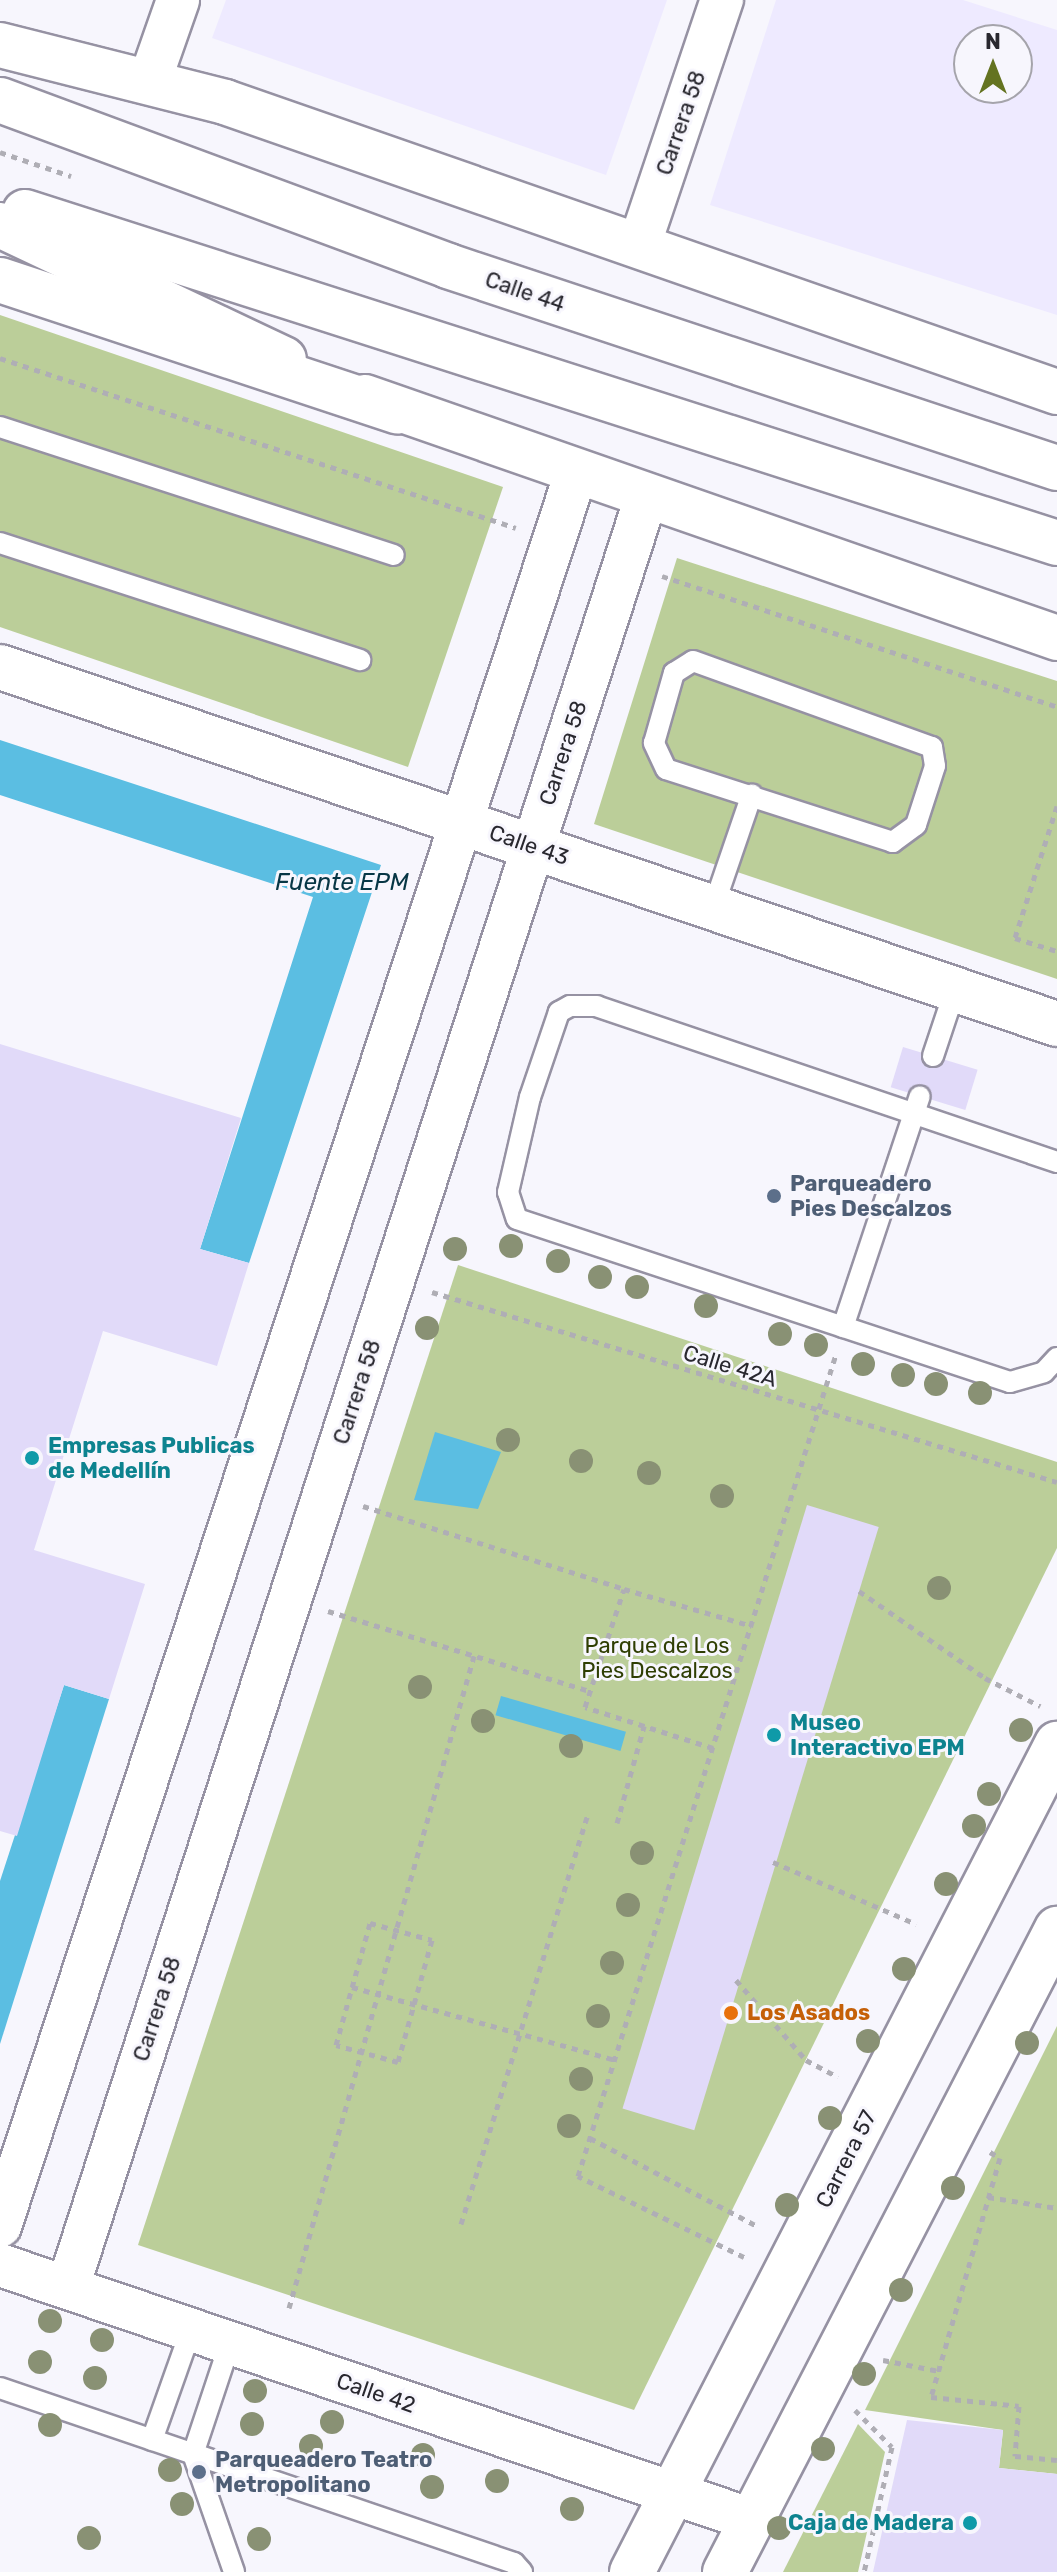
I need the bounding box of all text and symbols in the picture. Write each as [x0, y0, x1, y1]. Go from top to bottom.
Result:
north arrow [953, 24, 1033, 104]
text: N [985, 28, 1001, 55]
street label: Carrera 58 [651, 67, 711, 179]
street label: Calle 44 [482, 266, 568, 318]
street label: Carrera 58 [534, 697, 592, 809]
street label: Calle 43 [486, 819, 572, 871]
water label: Fuente EPM [275, 869, 409, 897]
place label: Parqueadero Pies Descalzos [790, 1170, 952, 1222]
marker: Parqueadero Pies Descalzos [765, 1187, 783, 1205]
street label: Carrera 58 [328, 1336, 386, 1448]
street label: Calle 42A [680, 1339, 780, 1393]
place label: Empresas Publicas de Medellín [48, 1432, 255, 1484]
marker: Empresas Publicas de Medellín [23, 1449, 41, 1467]
park label: Parque de Los Pies Descalzos [581, 1632, 733, 1684]
place label: Museo Interactivo EPM [790, 1709, 965, 1760]
marker: Museo Interactivo EPM [765, 1726, 783, 1744]
street label: Carrera 58 [128, 1953, 186, 2065]
place label: Los Asados [747, 2000, 871, 2026]
marker: Los Asados [722, 2004, 740, 2022]
street label: Carrera 57 [810, 2106, 882, 2212]
street label: Calle 42 [333, 2367, 419, 2419]
place label: Parqueadero Teatro Metropolitano [215, 2446, 433, 2498]
marker: Parqueadero Teatro Metropolitano [190, 2463, 208, 2481]
place label: Caja de Madera [788, 2510, 954, 2536]
marker: Caja de Madera [961, 2514, 979, 2532]

